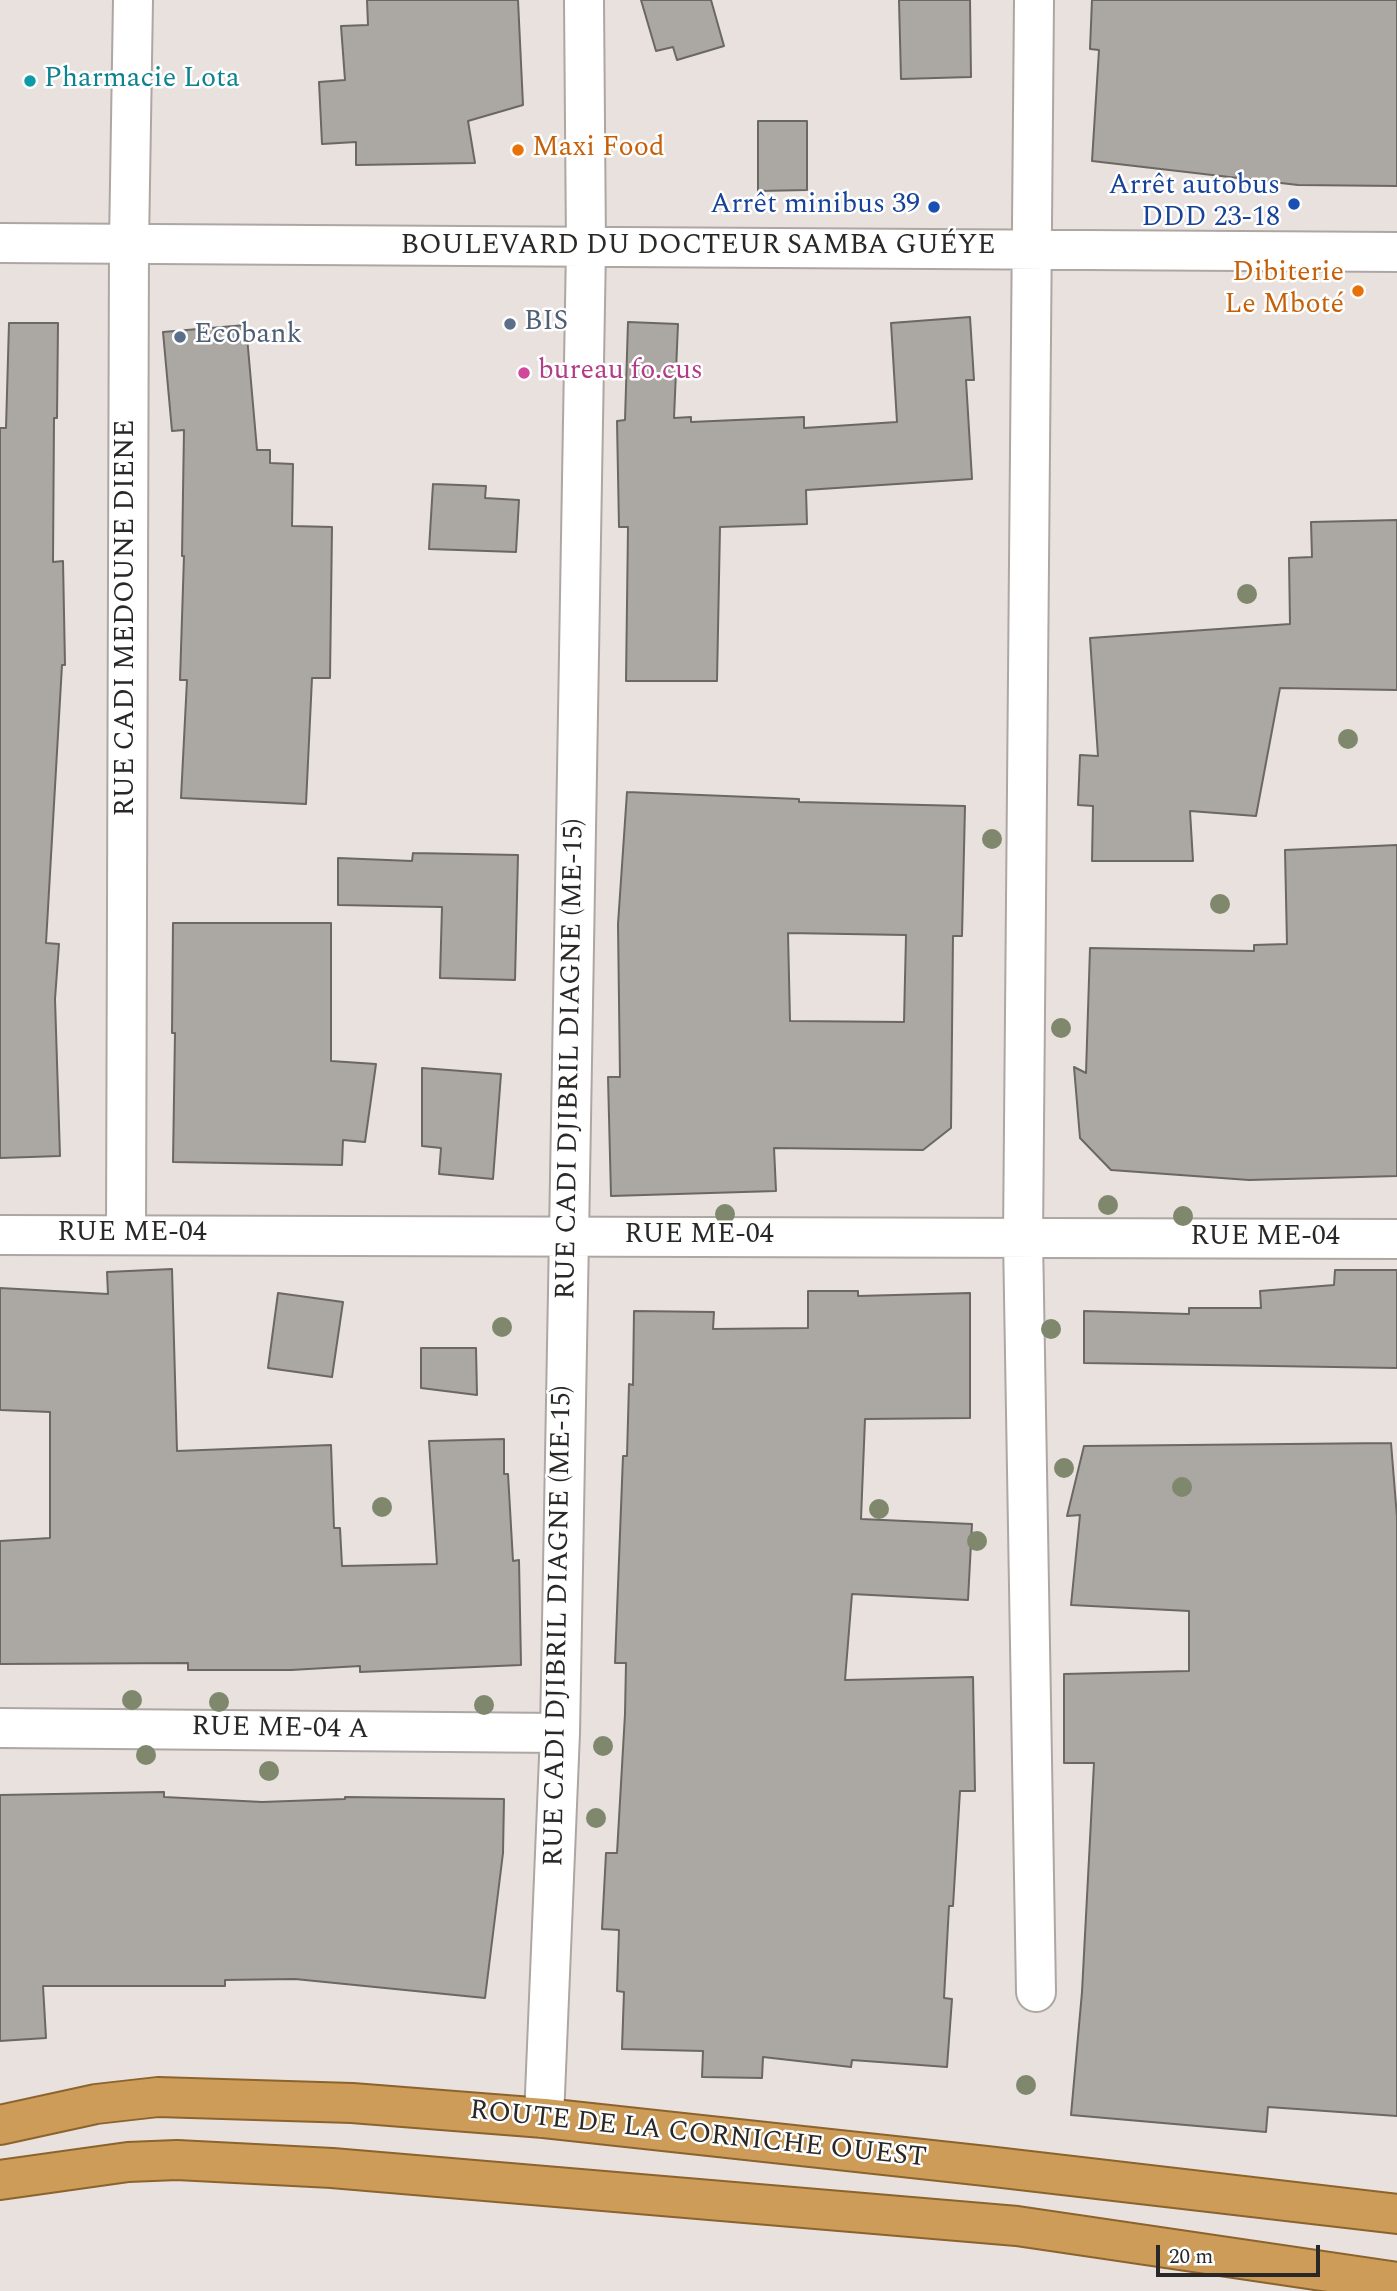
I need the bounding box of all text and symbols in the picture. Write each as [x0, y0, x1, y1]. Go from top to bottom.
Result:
place label: Pharmacie Lota [44, 64, 240, 98]
marker: Pharmacie Lota [22, 73, 38, 89]
place label: Maxi Food [532, 133, 665, 167]
marker: Maxi Food [510, 142, 526, 158]
place label: Arrêt autobus DDD 23-18 [1109, 171, 1280, 237]
place label: Arrêt minibus 39 [710, 190, 920, 224]
marker: Arrêt autobus DDD 23-18 [1286, 196, 1302, 212]
marker: Arrêt minibus 39 [926, 199, 942, 215]
street label: BOULEVARD DU DOCTEUR SAMBA GUÉYE [401, 231, 995, 265]
place label: Dibiterie Le Mboté [1224, 258, 1344, 324]
marker: Dibiterie Le Mboté [1350, 283, 1366, 299]
place label: BIS [524, 307, 568, 341]
marker: BIS [502, 316, 518, 332]
place label: Ecobank [194, 320, 302, 354]
marker: Ecobank [172, 329, 188, 345]
place label: bureau fo.cus [538, 356, 703, 390]
marker: bureau fo.cus [516, 365, 532, 381]
street label: RUE CADI MEDOUNE DIENE [111, 420, 145, 816]
street label: RUE CADI DJIBRIL DIAGNE (ME-15) [551, 818, 593, 1300]
street label: RUE ME-04 [57, 1218, 207, 1252]
street label: RUE ME-04 [624, 1220, 774, 1254]
street label: RUE ME-04 [1190, 1222, 1340, 1256]
street label: RUE CADI DJIBRIL DIAGNE (ME-15) [539, 1385, 581, 1867]
street label: RUE ME-04 A [191, 1712, 369, 1748]
street label: ROUTE DE LA CORNICHE OUEST [468, 2095, 928, 2177]
scale bar [1159, 2232, 1324, 2276]
text: 20 m [1169, 2241, 1213, 2273]

